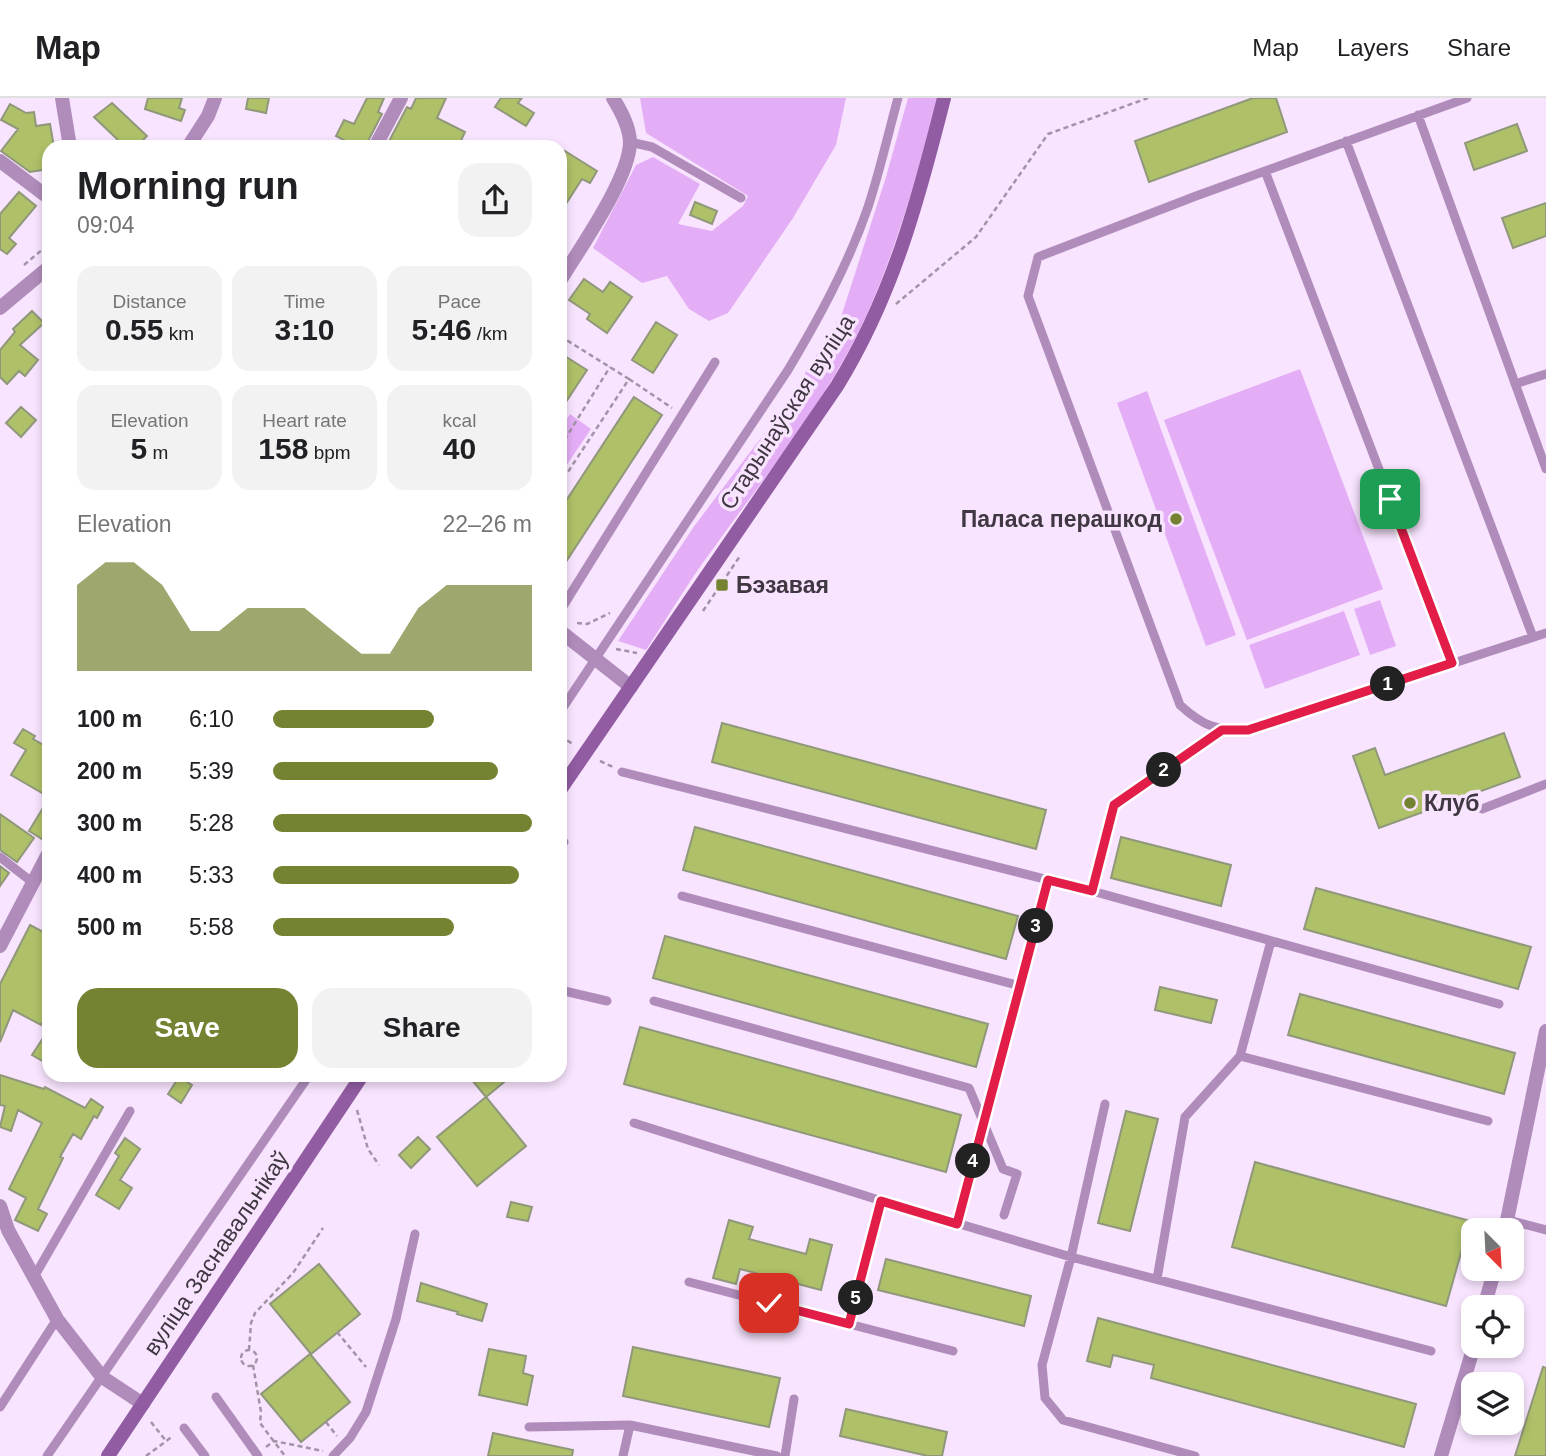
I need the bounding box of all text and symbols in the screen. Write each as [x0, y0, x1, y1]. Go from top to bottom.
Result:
text: Map [35, 29, 101, 66]
text: Map [1252, 34, 1299, 61]
text: Layers [1337, 34, 1409, 61]
text: Share [1447, 34, 1511, 61]
button: share [458, 163, 532, 237]
text: Morning run [77, 165, 299, 207]
text: 09:04 [77, 212, 135, 238]
text: Distance [113, 291, 186, 312]
text: Time [284, 291, 325, 312]
text: Pace [438, 291, 481, 312]
street label: Старынаўская вуліца [714, 310, 860, 514]
text: 0.55 [105, 313, 163, 346]
text: 3:10 [274, 313, 335, 346]
text: 5:46 [412, 313, 472, 346]
text: km [163, 323, 194, 344]
text: /km [472, 323, 507, 344]
text: Elevation [110, 410, 189, 431]
text: Heart rate [262, 410, 347, 431]
text: kcal [443, 410, 476, 431]
text: 5 [131, 432, 147, 465]
text: 158 [258, 432, 308, 465]
text: 40 [443, 432, 476, 465]
text: m [147, 442, 168, 463]
text: bpm [308, 442, 351, 463]
pin [1360, 469, 1420, 529]
icon: arrive [1371, 480, 1409, 518]
place label: Паласа перашкод [961, 506, 1162, 532]
text: Elevation [77, 511, 172, 537]
text: 22–26 m [442, 511, 532, 537]
marker: Паласа перашкод [1168, 511, 1184, 527]
place label: Бэзавая [736, 572, 829, 598]
marker: Бэзавая [714, 577, 730, 593]
pin: 1 [1370, 666, 1406, 702]
text: 1 [1382, 673, 1393, 694]
text: 100 m [77, 706, 142, 732]
text: 6:10 [189, 706, 234, 732]
pin: 2 [1146, 752, 1182, 788]
text: 200 m [77, 758, 142, 784]
text: 5:39 [189, 758, 234, 784]
text: 2 [1158, 759, 1169, 780]
place label: Клуб [1424, 790, 1479, 816]
marker: Клуб [1402, 795, 1418, 811]
text: 300 m [77, 810, 142, 836]
text: 5:28 [189, 810, 234, 836]
text: 400 m [77, 862, 142, 888]
text: 5:33 [189, 862, 234, 888]
pin: 3 [1018, 908, 1054, 944]
text: 500 m [77, 914, 142, 940]
text: 5:58 [189, 914, 234, 940]
text: 3 [1030, 915, 1041, 936]
button: Save [77, 988, 298, 1068]
button: Share [312, 988, 532, 1068]
pin: 4 [956, 1144, 990, 1178]
street label: вуліца Заснавальнікаў [138, 1146, 294, 1360]
text: 4 [967, 1150, 978, 1171]
north arrow [1461, 1218, 1524, 1281]
map controls [1461, 1218, 1524, 1435]
pin [739, 1273, 799, 1333]
pin: 5 [838, 1280, 874, 1316]
icon: check [750, 1284, 788, 1322]
text: 5 [850, 1287, 861, 1308]
button: locate [1461, 1295, 1524, 1358]
button: layers [1461, 1372, 1524, 1435]

